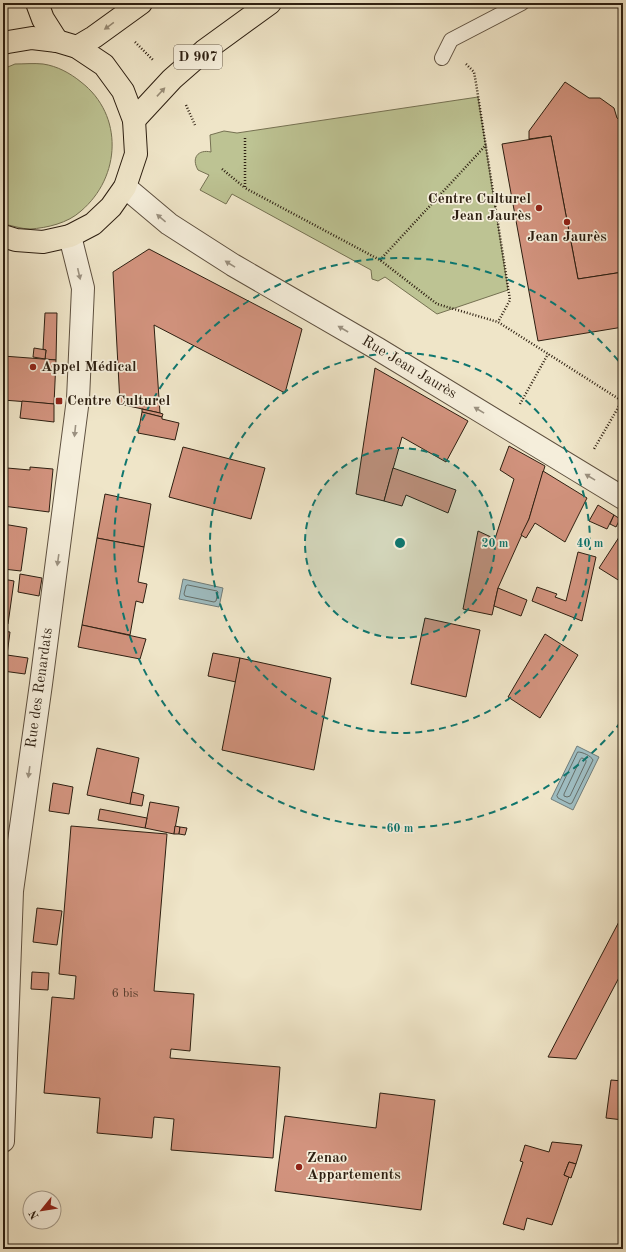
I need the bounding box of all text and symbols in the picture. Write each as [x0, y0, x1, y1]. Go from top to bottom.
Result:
one-way arrow [104, 22, 115, 30]
road number: D 907 [174, 45, 222, 69]
one-way arrow [156, 87, 166, 97]
place label: Centre Culturel Jean Jaurès [428, 192, 531, 224]
marker: Centre Culturel Jean Jaurès [534, 203, 544, 213]
one-way arrow [156, 213, 167, 222]
marker: Jean Jaurès [562, 217, 572, 227]
place label: Jean Jaurès [527, 230, 607, 245]
one-way arrow [225, 260, 236, 268]
one-way arrow [77, 268, 83, 280]
one-way arrow [337, 325, 349, 332]
street label: Rue Jean Jaurès [359, 334, 459, 402]
place label: Appel Médical [41, 360, 137, 375]
marker: Appel Médical [28, 362, 38, 372]
place label: Centre Culturel [67, 394, 171, 409]
marker: Centre Culturel [54, 396, 64, 406]
one-way arrow [474, 406, 484, 414]
one-way arrow [71, 425, 78, 437]
one-way arrow [584, 474, 596, 481]
centre of rings [393, 536, 407, 550]
text: 20 m [482, 538, 509, 550]
text: 40 m [577, 538, 604, 550]
one-way arrow [55, 554, 61, 566]
street label: Rue des Renardats [24, 627, 56, 749]
one-way arrow [26, 766, 32, 778]
text: 60 m [387, 823, 414, 835]
house number: 6 bis [112, 987, 139, 1000]
place label: Zenao Appartements [307, 1151, 401, 1183]
marker: Zenao Appartements [294, 1162, 304, 1172]
north arrow [22, 1190, 62, 1230]
text: N [27, 1207, 42, 1221]

